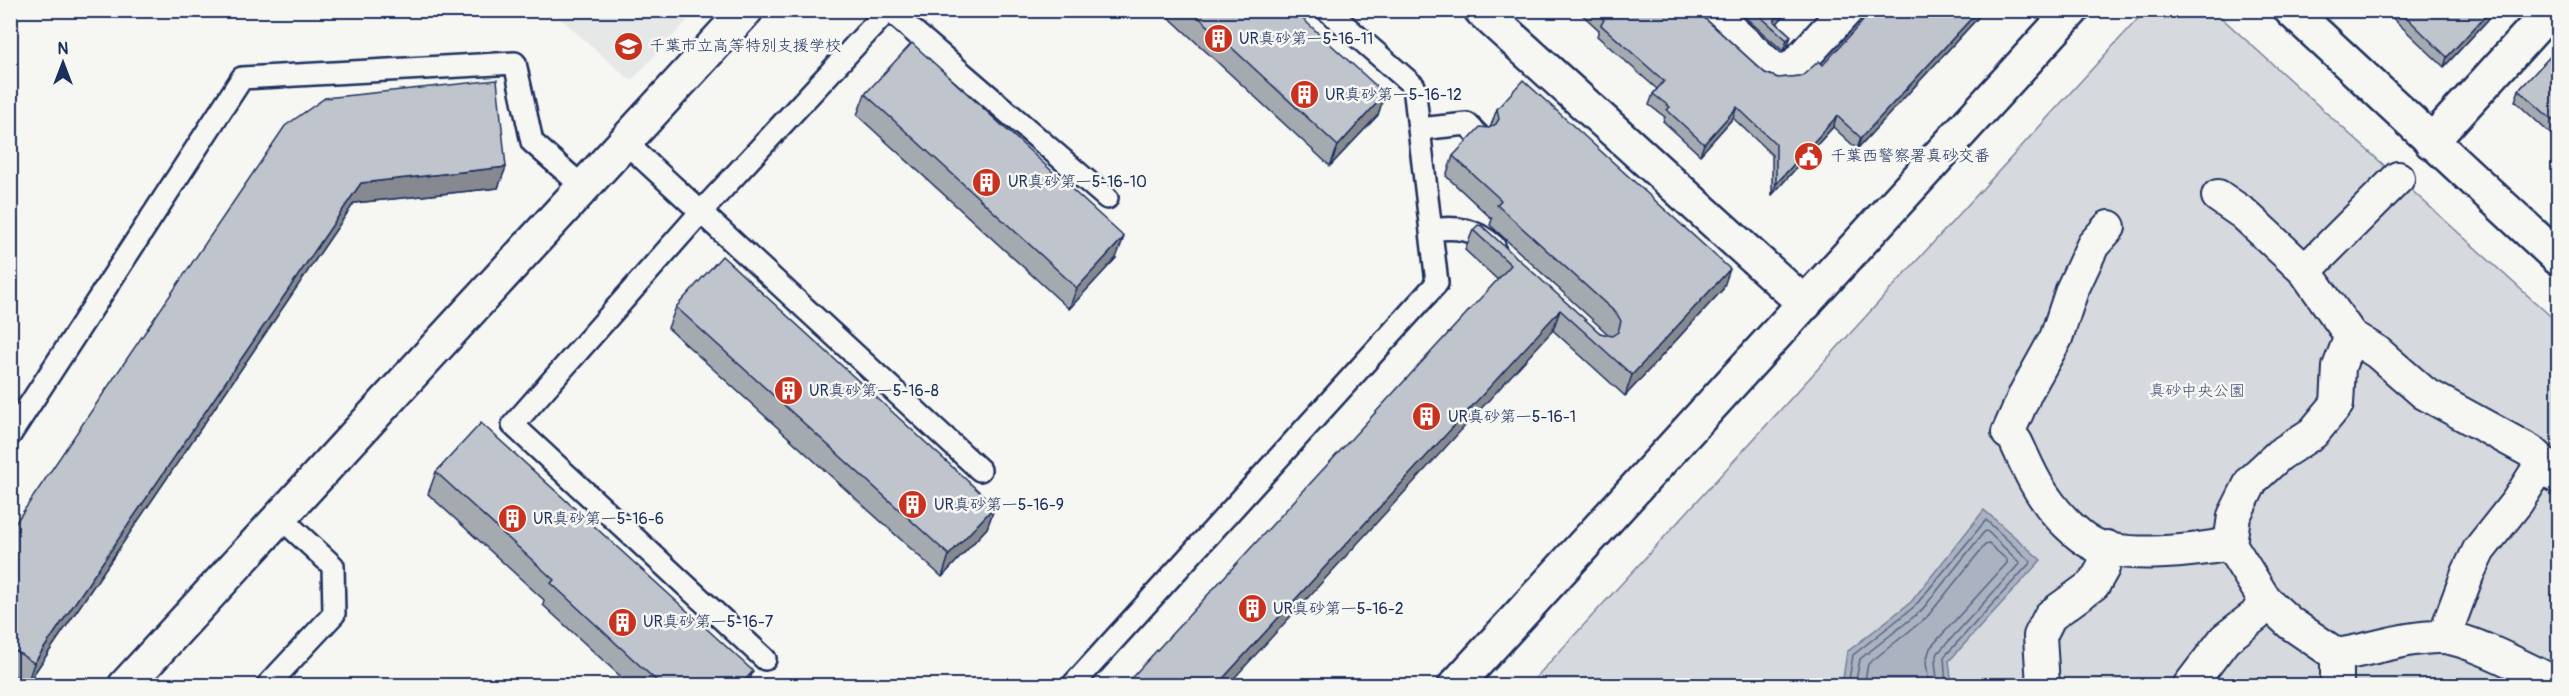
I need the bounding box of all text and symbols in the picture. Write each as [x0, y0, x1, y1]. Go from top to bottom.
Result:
building icon: UR真砂第一5-16-11 [1202, 23, 1234, 55]
place label: UR真砂第一5-16-11 [1239, 29, 1373, 49]
school or university icon: 千葉市立高等特別支援学校 [612, 30, 644, 62]
north arrow [33, 33, 93, 93]
place label: 千葉市立高等特別支援学校 [649, 36, 841, 56]
text: N [58, 39, 69, 59]
building icon: UR真砂第一5-16-12 [1288, 79, 1320, 111]
place label: UR真砂第一5-16-12 [1325, 85, 1462, 105]
public building icon: 千葉西警察署真砂交番 [1793, 140, 1825, 172]
place label: 千葉西警察署真砂交番 [1830, 146, 1990, 166]
building icon: UR真砂第一5-16-10 [971, 166, 1003, 198]
place label: UR真砂第一5-16-10 [1008, 172, 1147, 192]
building icon: UR真砂第一5-16-8 [772, 375, 804, 407]
place label: UR真砂第一5-16-8 [809, 381, 939, 401]
park label: 真砂中央公園 [2149, 381, 2245, 401]
building icon: UR真砂第一5-16-1 [1411, 401, 1443, 433]
place label: UR真砂第一5-16-1 [1448, 407, 1576, 427]
building icon: UR真砂第一5-16-9 [897, 489, 929, 521]
place label: UR真砂第一5-16-9 [934, 495, 1064, 515]
building icon: UR真砂第一5-16-6 [496, 503, 528, 535]
place label: UR真砂第一5-16-6 [533, 509, 664, 529]
building icon: UR真砂第一5-16-2 [1236, 593, 1268, 625]
place label: UR真砂第一5-16-2 [1273, 599, 1404, 619]
building icon: UR真砂第一5-16-7 [606, 606, 638, 638]
place label: UR真砂第一5-16-7 [643, 612, 774, 632]

